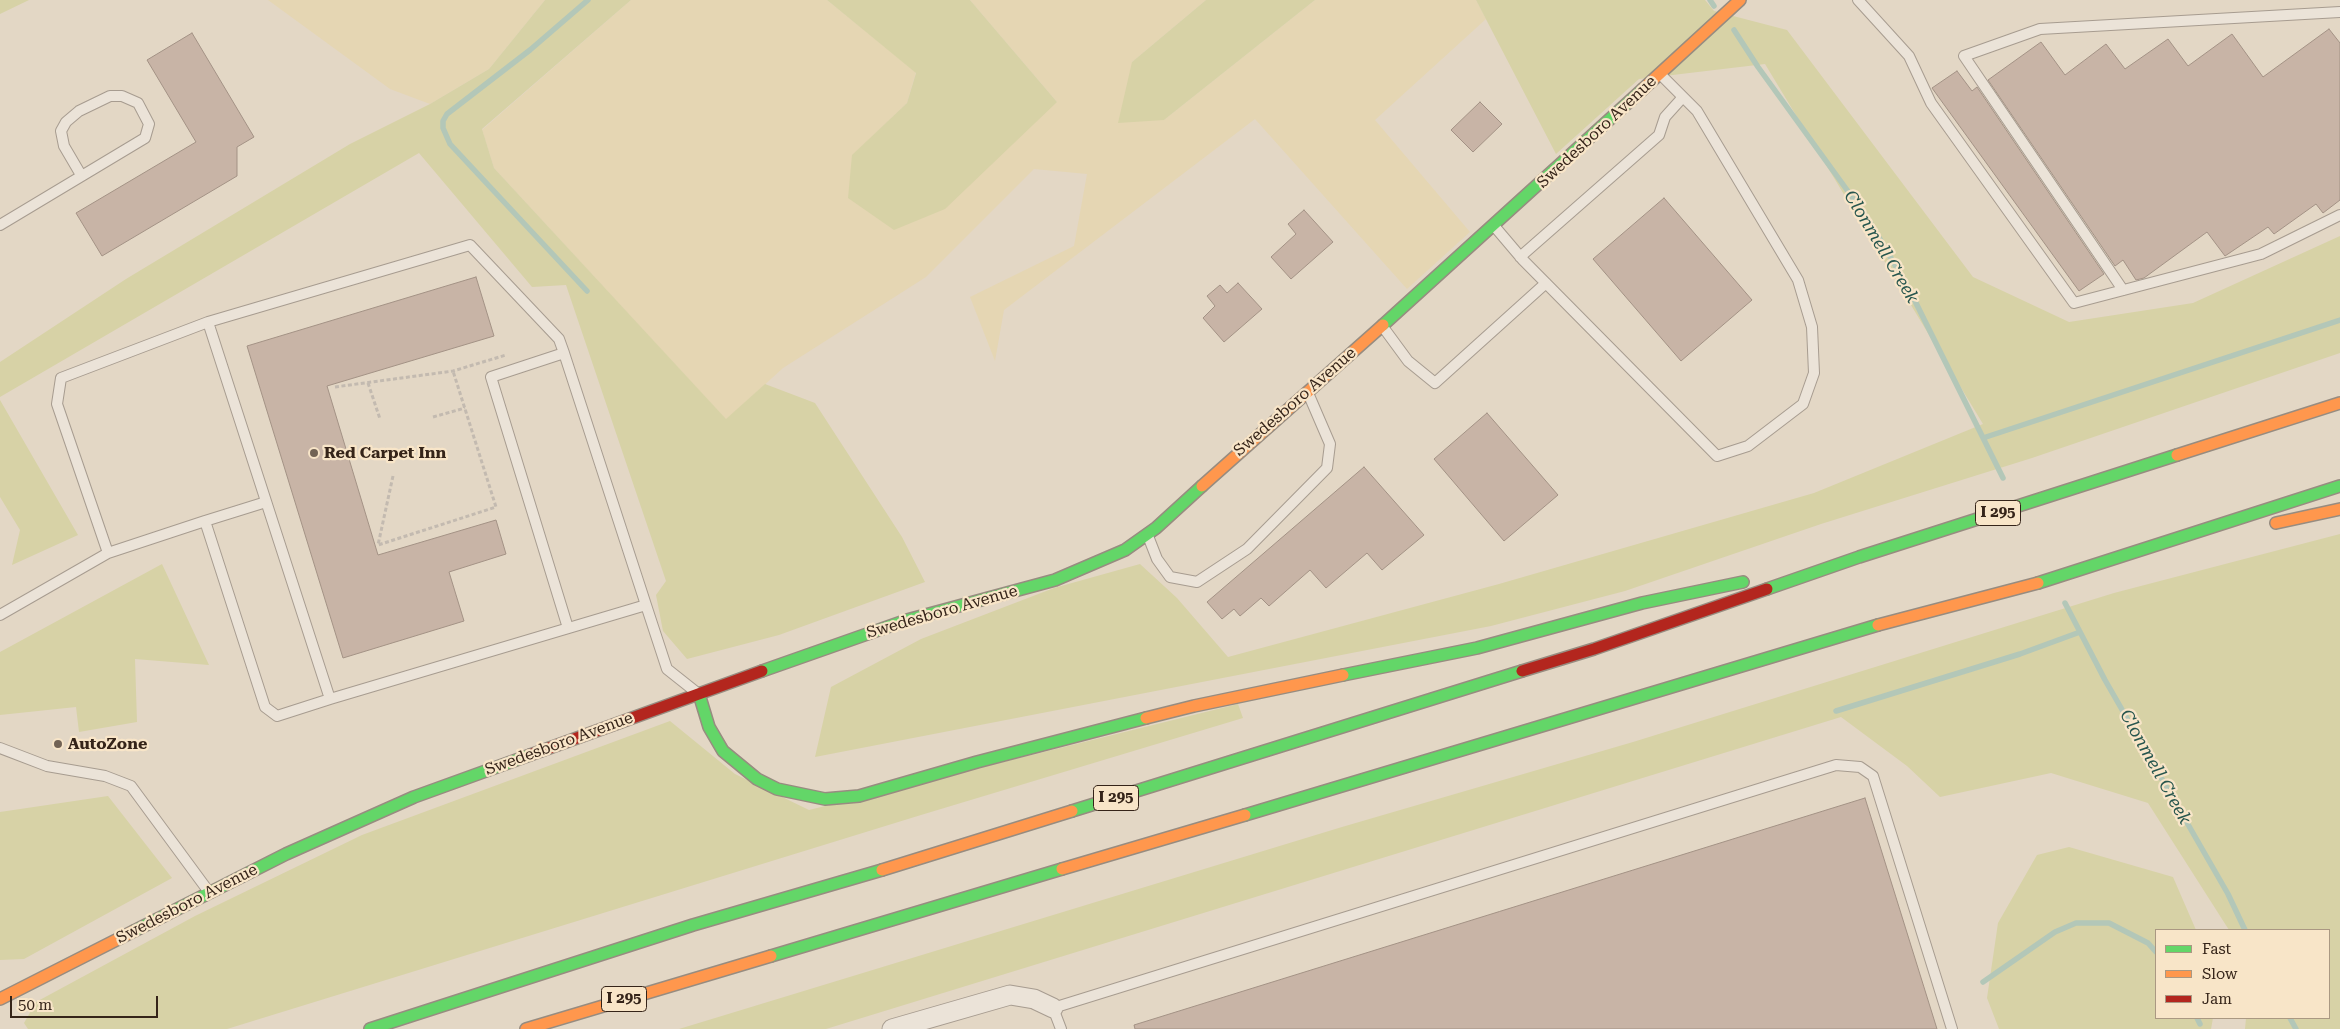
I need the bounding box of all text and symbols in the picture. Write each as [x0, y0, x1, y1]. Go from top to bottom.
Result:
street label: Swedesboro Avenue [1533, 72, 1661, 192]
water label: Clonmell Creek [1839, 187, 1923, 307]
street label: Swedesboro Avenue [1230, 344, 1360, 460]
place label: Red Carpet Inn [324, 443, 446, 463]
marker: Red Carpet Inn [308, 447, 320, 459]
road number: I 295 [1976, 500, 2020, 526]
street label: Swedesboro Avenue [864, 581, 1020, 643]
water label: Clonmell Creek [2115, 706, 2195, 828]
street label: Swedesboro Avenue [482, 708, 636, 780]
place label: AutoZone [68, 734, 147, 754]
marker: AutoZone [52, 738, 64, 750]
road number: I 295 [1094, 786, 1138, 810]
street label: Swedesboro Avenue [113, 860, 261, 948]
legend [2155, 929, 2330, 1019]
text: Fast [2202, 940, 2231, 958]
text: Slow [2202, 965, 2237, 983]
scale bar [12, 986, 160, 1018]
road number: I 295 [602, 986, 646, 1012]
text: Jam [2202, 990, 2232, 1008]
text: 50 m [18, 996, 52, 1014]

